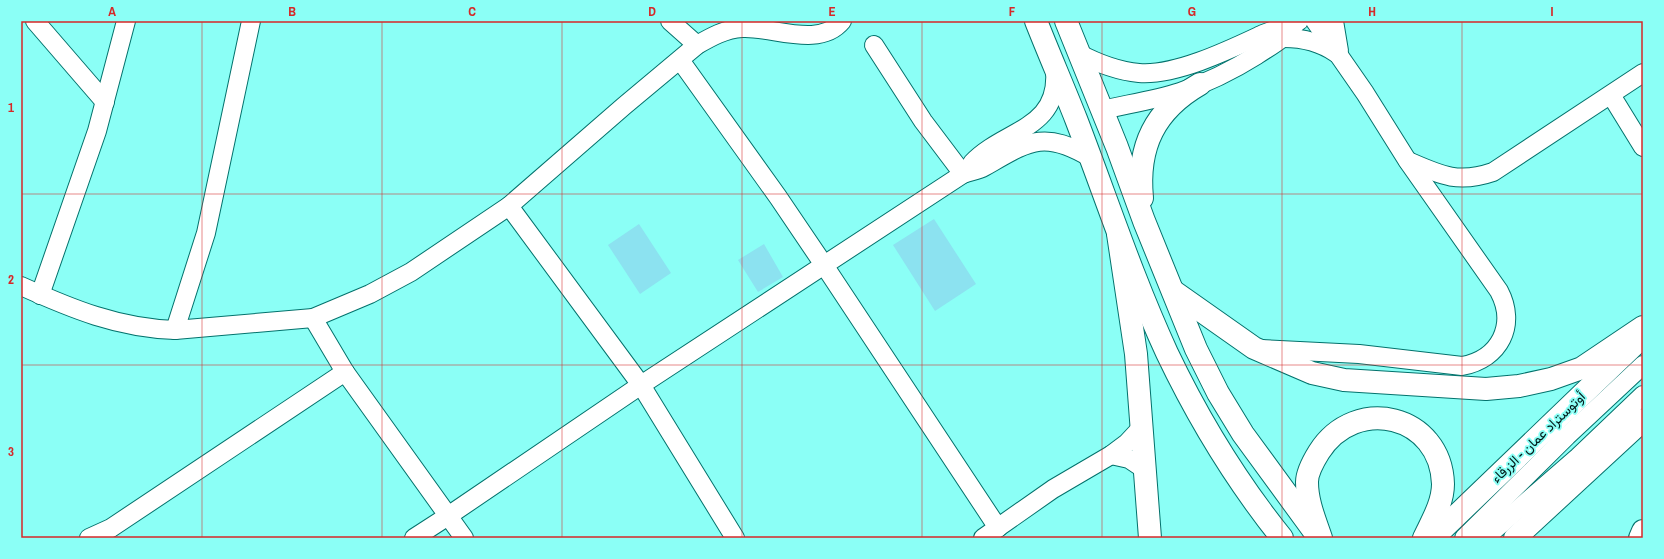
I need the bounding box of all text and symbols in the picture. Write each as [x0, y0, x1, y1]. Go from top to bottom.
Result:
text: A [108, 3, 116, 20]
text: B [288, 3, 296, 20]
text: C [468, 3, 476, 20]
text: D [648, 3, 656, 20]
text: E [828, 3, 836, 20]
text: F [1009, 3, 1016, 20]
text: G [1188, 3, 1196, 20]
text: H [1368, 3, 1376, 20]
text: I [1551, 3, 1554, 20]
text: 1 [8, 99, 14, 116]
text: 2 [8, 271, 14, 288]
street label: أوتوستراد عمان - الزرقاء [1487, 387, 1589, 487]
text: 3 [8, 443, 14, 460]

